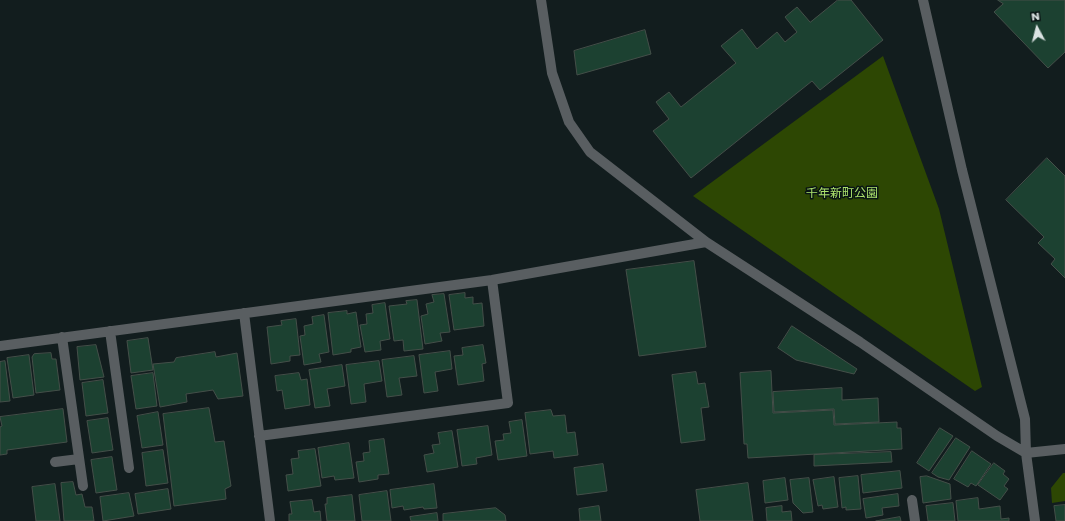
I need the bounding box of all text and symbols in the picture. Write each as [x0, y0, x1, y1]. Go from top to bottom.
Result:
north arrow [1017, 8, 1057, 48]
text: N [1030, 8, 1041, 25]
park label: 千年新町公園 [806, 187, 878, 201]

